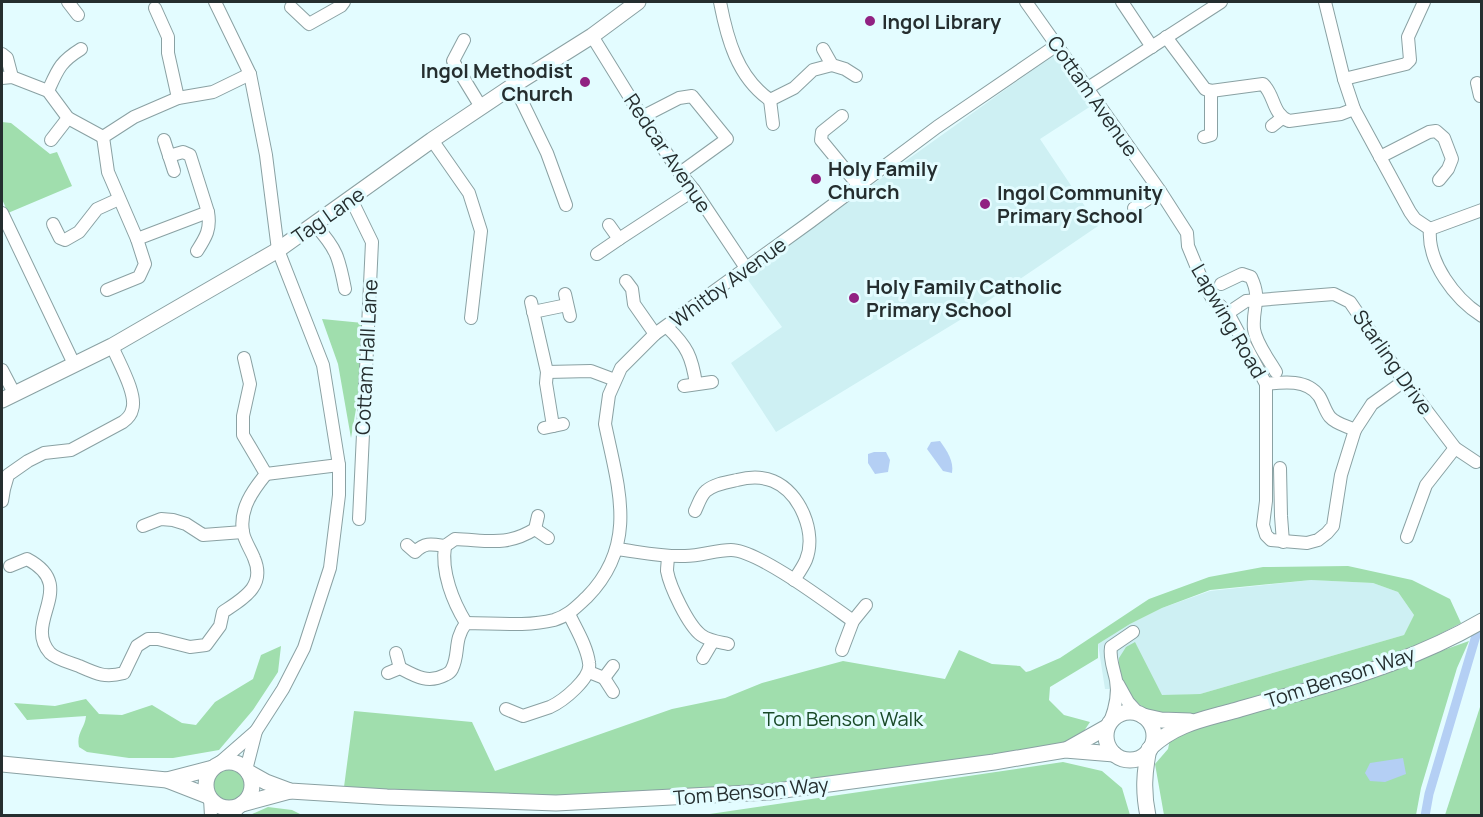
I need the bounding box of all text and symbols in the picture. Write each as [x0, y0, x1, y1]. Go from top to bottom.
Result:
place label: Ingol Library [882, 8, 1002, 35]
marker: Ingol Library [863, 14, 877, 28]
street label: Cottam Avenue [1041, 30, 1145, 162]
place label: Ingol Methodist Church [420, 57, 573, 107]
marker: Ingol Methodist Church [578, 75, 592, 89]
street label: Redcar Avenue [618, 88, 718, 218]
place label: Holy Family Church [828, 155, 938, 205]
marker: Holy Family Church [809, 172, 823, 186]
place label: Ingol Community Primary School [997, 179, 1163, 229]
street label: Tag Lane [287, 180, 369, 250]
marker: Ingol Community Primary School [978, 197, 992, 211]
street label: Whitby Avenue [664, 231, 792, 333]
street label: Lapwing Road [1185, 259, 1273, 383]
place label: Holy Family Catholic Primary School [866, 273, 1062, 323]
street label: Cottam Hall Lane [348, 278, 384, 436]
marker: Holy Family Catholic Primary School [847, 291, 861, 305]
street label: Starling Drive [1347, 304, 1439, 420]
street label: Tom Benson Way [1262, 640, 1419, 714]
park label: Tom Benson Walk [763, 705, 924, 732]
street label: Tom Benson Way [672, 771, 830, 811]

